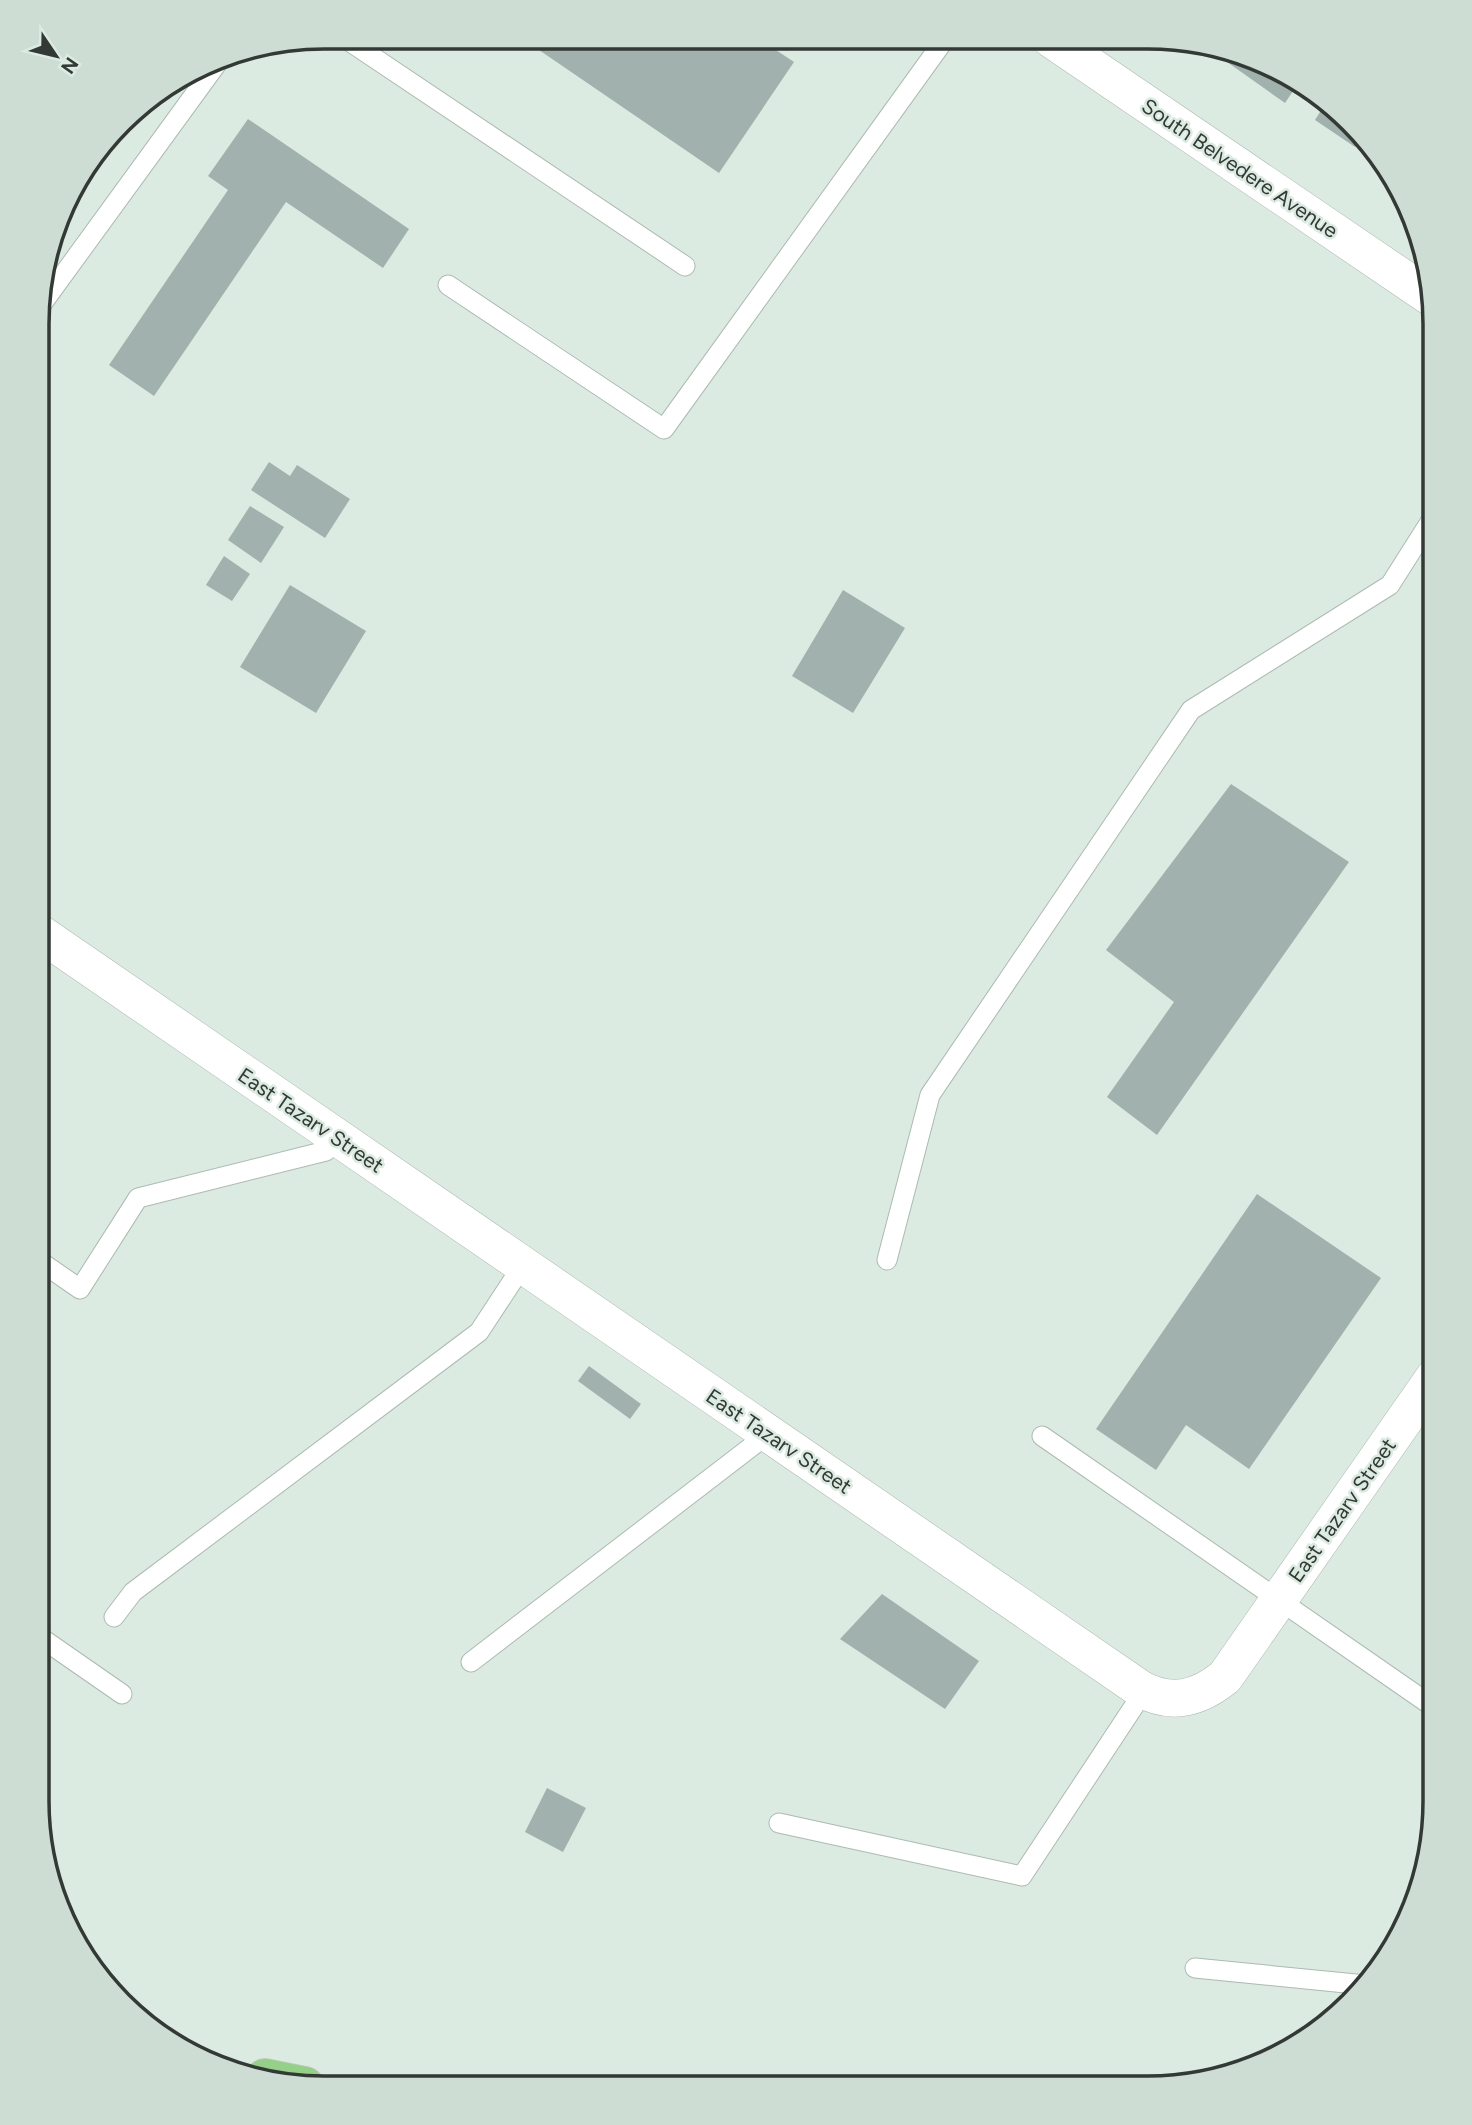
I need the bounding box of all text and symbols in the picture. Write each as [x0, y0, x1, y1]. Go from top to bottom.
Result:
north arrow [21, 21, 91, 91]
text: N [56, 53, 83, 78]
street label: South Belvedere Avenue [1137, 93, 1343, 243]
street label: East Tazarv Street [234, 1062, 389, 1178]
street label: East Tazarv Street [702, 1383, 857, 1499]
street label: East Tazarv Street [1283, 1433, 1401, 1587]

